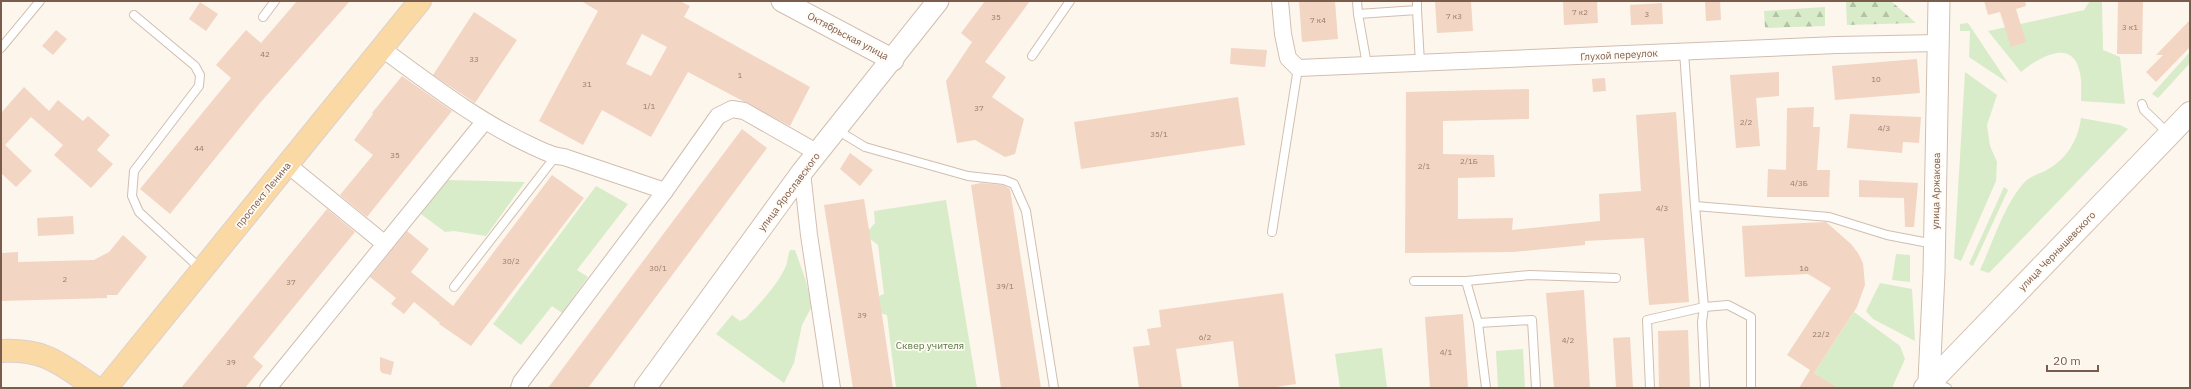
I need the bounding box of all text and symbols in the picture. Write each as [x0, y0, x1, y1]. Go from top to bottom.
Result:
house number: 7 к2 [1572, 7, 1588, 17]
street label: Октябрьская улица [805, 9, 892, 63]
house number: 3 [1645, 9, 1650, 19]
house number: 7 к3 [1446, 11, 1462, 21]
house number: 35 [991, 12, 1001, 22]
house number: 7 к4 [1310, 15, 1326, 25]
house number: 3 к1 [2122, 22, 2138, 32]
street label: Глухой переулок [1580, 46, 1659, 64]
house number: 42 [260, 49, 270, 59]
house number: 33 [469, 54, 479, 64]
house number: 1 [738, 70, 743, 80]
house number: 10 [1871, 74, 1881, 84]
house number: 31 [582, 79, 592, 89]
house number: 1/1 [643, 101, 656, 111]
house number: 37 [974, 103, 984, 113]
house number: 2/2 [1740, 117, 1753, 127]
house number: 4/3 [1878, 123, 1891, 133]
house number: 35/1 [1150, 129, 1168, 139]
house number: 44 [194, 143, 204, 153]
house number: 35 [390, 150, 400, 160]
street label: улица Ярославского [755, 150, 823, 234]
street label: улица Аржакова [1929, 152, 1943, 230]
house number: 2/1Б [1460, 156, 1478, 166]
street label: проспект Ленина [232, 159, 294, 231]
house number: 2/1 [1418, 161, 1431, 171]
house number: 4/3Б [1790, 178, 1808, 188]
house number: 4/3 [1656, 203, 1669, 213]
street label: улица Чернышевского [2016, 208, 2099, 294]
house number: 30/2 [502, 256, 520, 266]
house number: 30/1 [649, 263, 667, 273]
house number: 16 [1799, 263, 1809, 273]
house number: 2 [63, 274, 68, 284]
house number: 37 [286, 277, 296, 287]
house number: 39/1 [996, 281, 1014, 291]
house number: 39 [857, 310, 867, 320]
house number: 22/2 [1812, 329, 1830, 339]
house number: 6/2 [1199, 332, 1212, 342]
house number: 4/2 [1562, 335, 1575, 345]
park label: Сквер учителя [896, 339, 964, 352]
house number: 4/1 [1440, 347, 1453, 357]
scale bar [2047, 347, 2098, 373]
text: 20 m [2053, 353, 2081, 368]
house number: 39 [226, 357, 236, 367]

